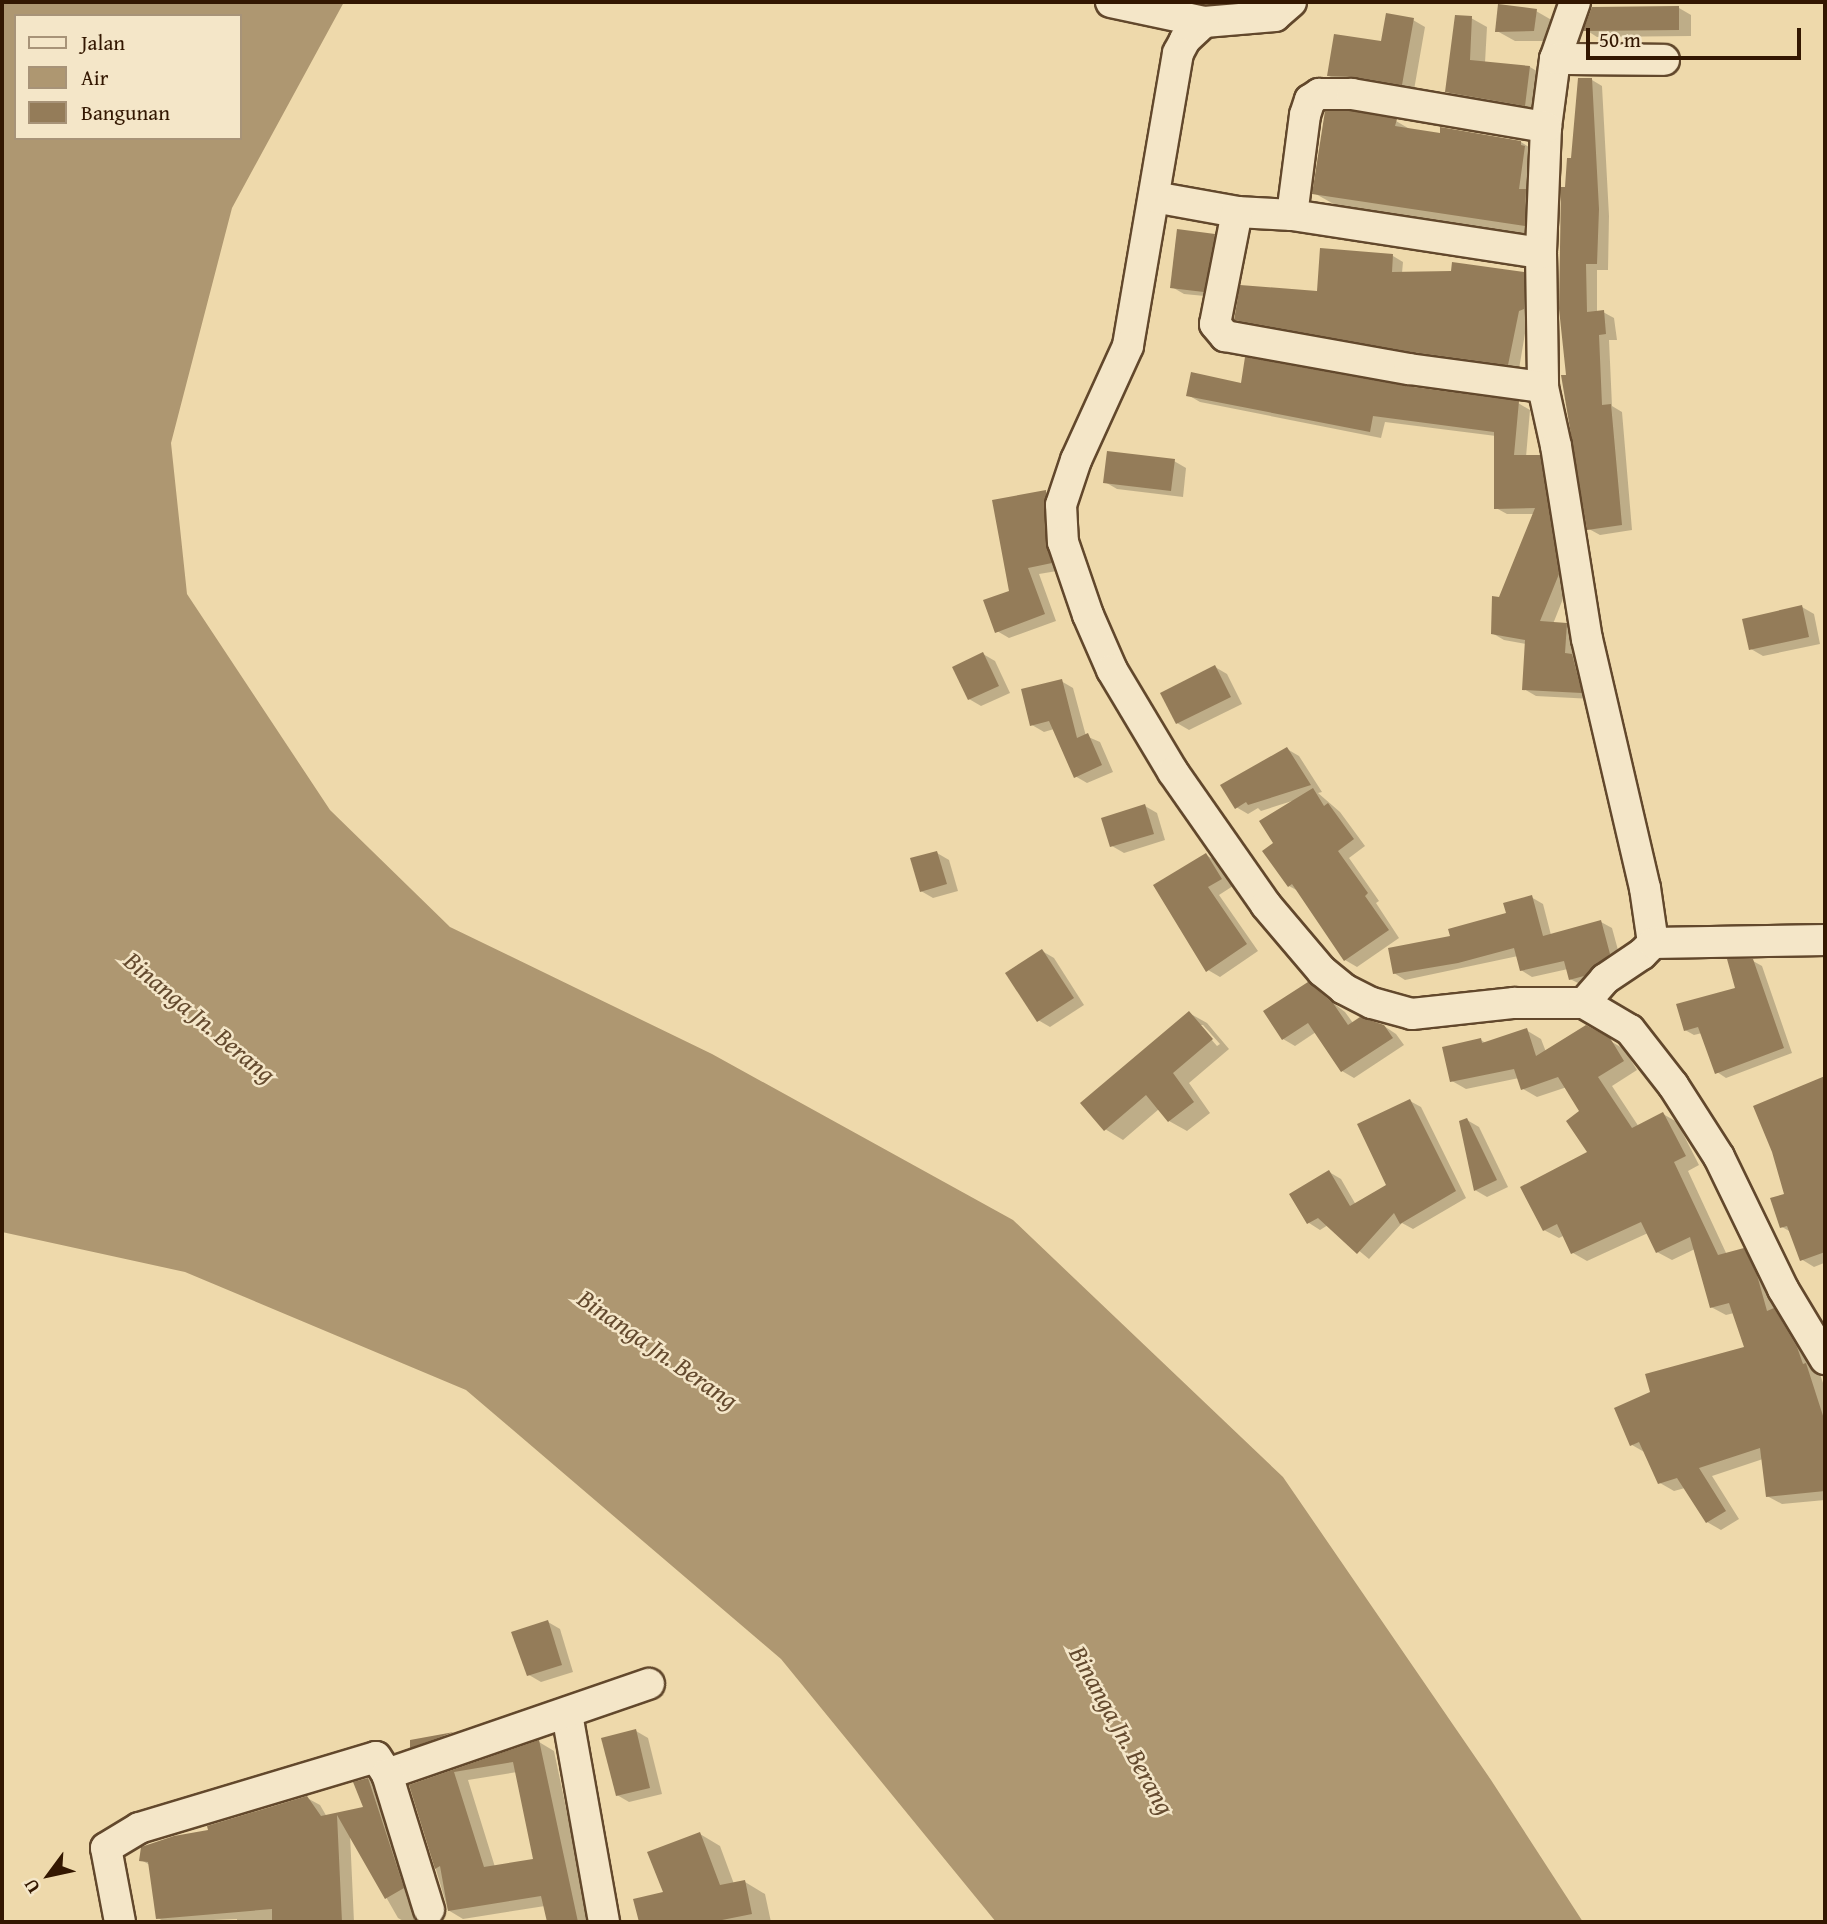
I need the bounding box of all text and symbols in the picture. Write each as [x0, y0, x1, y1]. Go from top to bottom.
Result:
legend [14, 14, 242, 140]
scale bar [1589, 14, 1804, 58]
text: 50 m [1599, 24, 1641, 55]
text: Jalan [81, 27, 125, 58]
text: Air [81, 62, 108, 93]
text: Bangunan [81, 97, 170, 128]
water label: Binanga Jn. Berang [118, 945, 282, 1089]
water label: Binanga Jn. Berang [572, 1282, 744, 1416]
water label: Binanga Jn. Berang [1063, 1640, 1181, 1820]
north arrow [14, 1840, 84, 1910]
text: U [16, 1873, 47, 1899]

